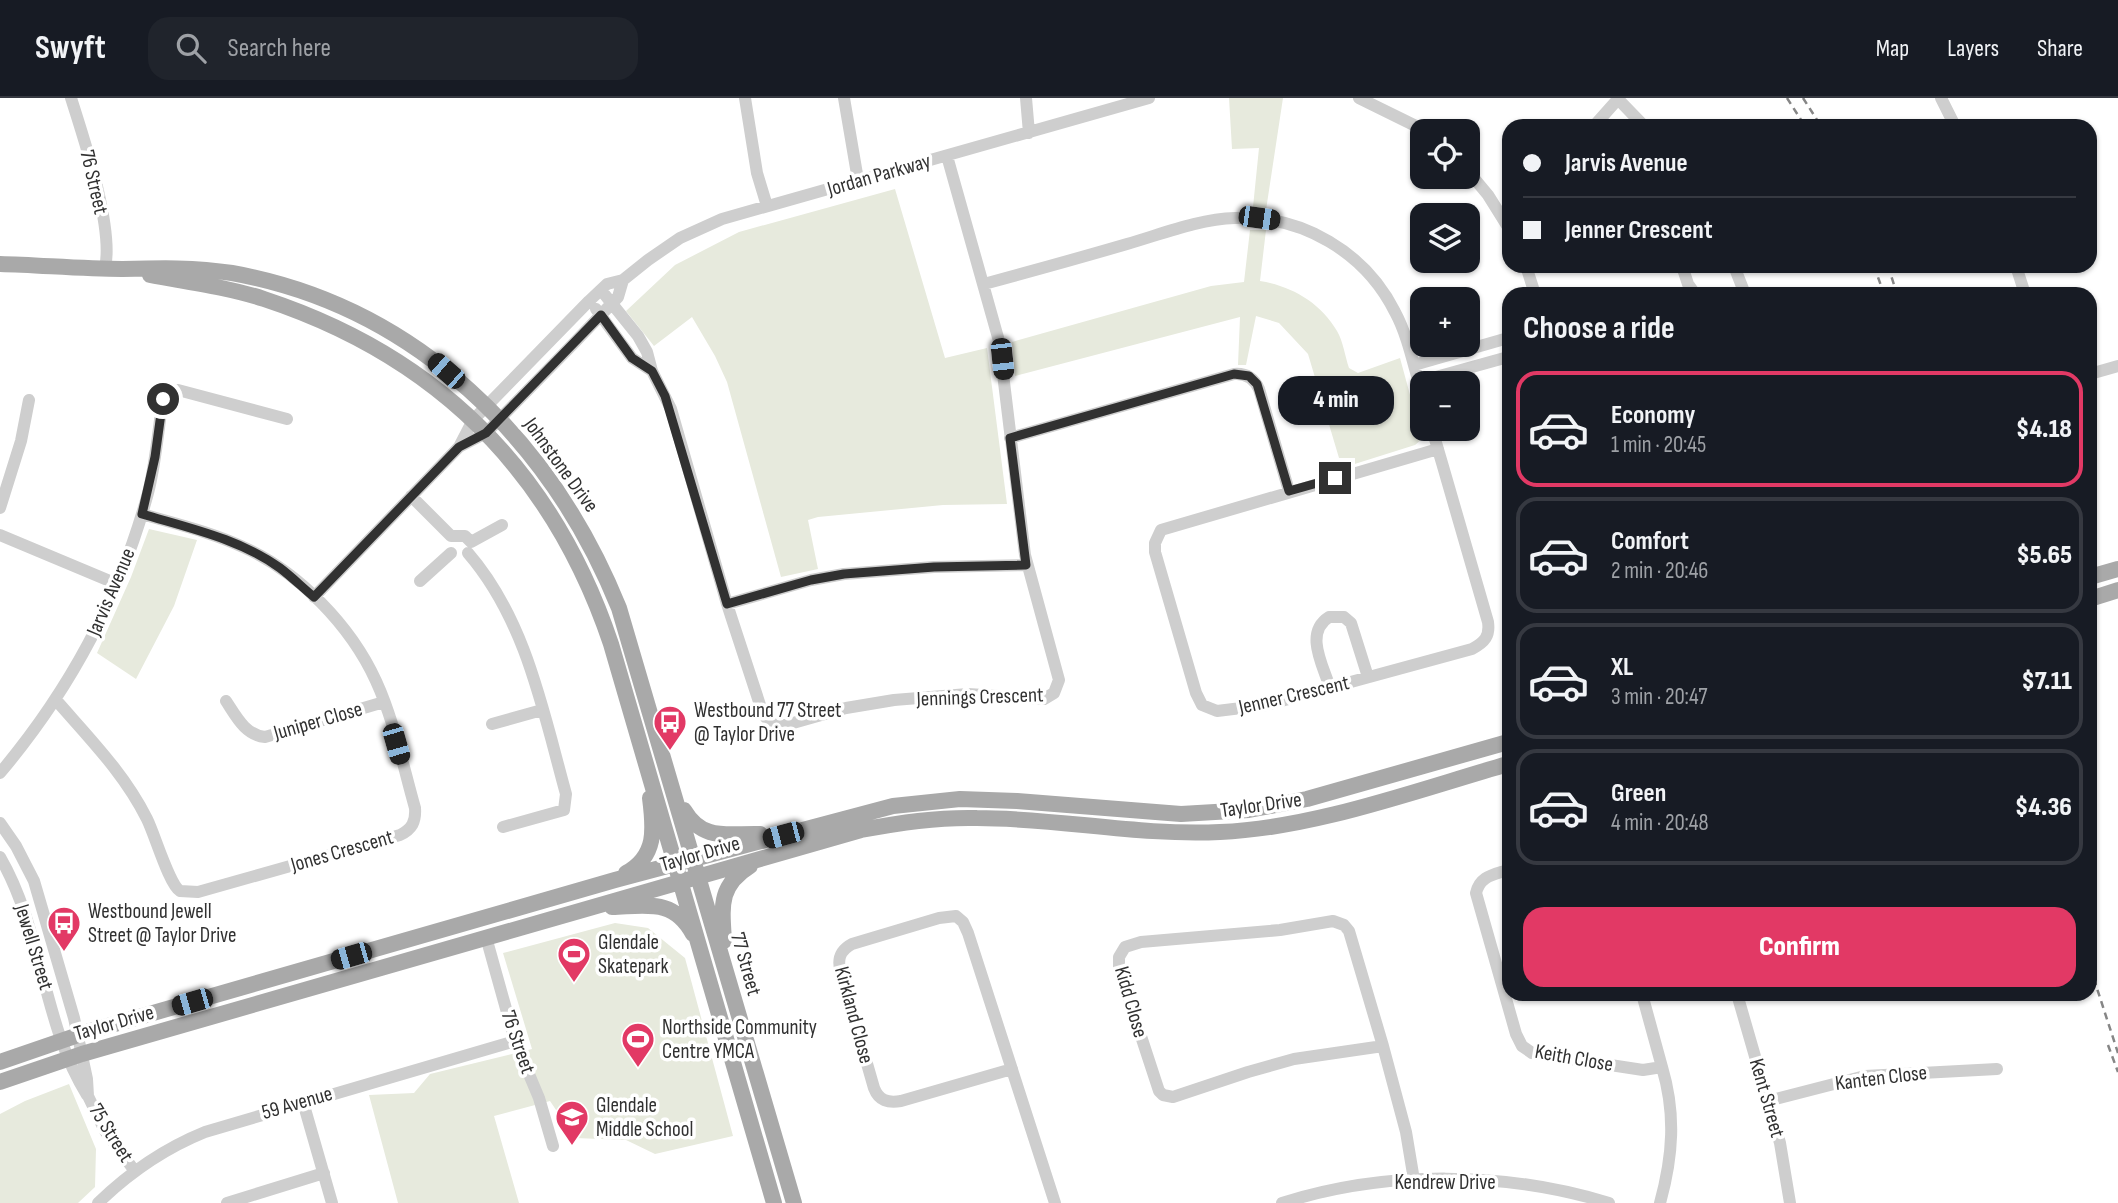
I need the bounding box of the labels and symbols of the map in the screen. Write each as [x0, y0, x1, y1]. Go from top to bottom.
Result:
street label: 76 Street [74, 147, 114, 217]
street label: Jordan Parkway [824, 148, 933, 202]
car [1237, 205, 1282, 231]
car [990, 337, 1015, 381]
car [424, 349, 469, 393]
callout: 4 min [1277, 376, 1393, 426]
route start [147, 383, 179, 415]
street label: Johnstone Drive [518, 412, 604, 517]
route end [1319, 462, 1351, 494]
street label: Jarvis Avenue [81, 544, 141, 641]
street label: Jenner Crescent [1235, 670, 1352, 720]
street label: Jennings Crescent [915, 682, 1044, 712]
street label: Juniper Close [270, 696, 365, 746]
place label: Westbound 77 Street @ Taylor Drive [694, 698, 841, 747]
bus stop icon: Westbound 77 Street @ Taylor Drive [651, 703, 689, 752]
car [381, 721, 412, 767]
street label: Taylor Drive [1219, 787, 1303, 823]
car [760, 819, 807, 851]
street label: Jones Crescent [287, 824, 396, 878]
street label: Taylor Drive [657, 831, 743, 877]
place label: Westbound Jewell Street @ Taylor Drive [88, 899, 237, 948]
street label: Jewell Street [9, 900, 59, 993]
bus stop icon: Westbound Jewell Street @ Taylor Drive [45, 904, 83, 953]
place label: Glendale Skatepark [598, 930, 669, 979]
street label: 77 Street [725, 930, 767, 998]
sports icon: Glendale Skatepark [555, 935, 593, 984]
car [328, 940, 375, 972]
street label: Kidd Close [1109, 963, 1153, 1041]
street label: Kirkland Close [829, 964, 879, 1066]
car [169, 986, 216, 1018]
street label: Taylor Drive [71, 1000, 157, 1046]
street label: 76 Street [496, 1007, 540, 1077]
place label: Northside Community Centre YMCA [662, 1015, 817, 1064]
sports icon: Northside Community Centre YMCA [619, 1020, 657, 1069]
street label: Keith Close [1533, 1039, 1615, 1077]
street label: Kent Street [1744, 1056, 1790, 1140]
street label: Kanten Close [1834, 1060, 1928, 1096]
street label: 59 Avenue [259, 1081, 335, 1125]
place label: Glendale Middle School [596, 1093, 693, 1142]
school or university icon: Glendale Middle School [553, 1098, 591, 1147]
street label: 75 Street [83, 1099, 139, 1167]
street label: Kendrew Drive [1394, 1170, 1496, 1195]

